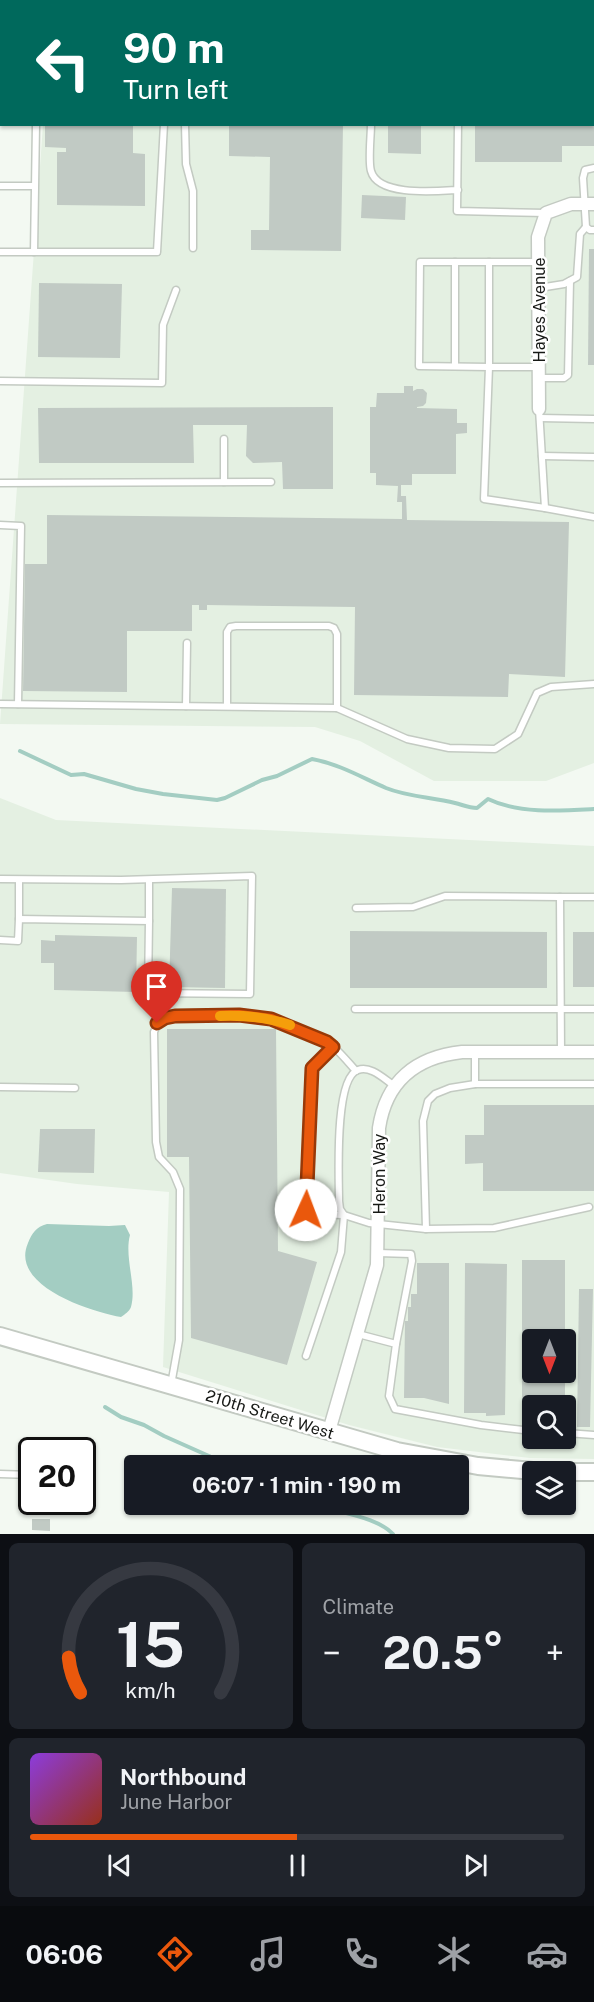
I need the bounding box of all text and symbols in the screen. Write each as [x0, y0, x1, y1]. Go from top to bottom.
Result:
text: 90 m [123, 23, 225, 72]
icon: left [24, 24, 102, 102]
text: Turn left [123, 73, 229, 105]
street label: Hayes Avenue [530, 257, 549, 363]
pin [131, 961, 182, 1023]
icon: arrive [140, 970, 173, 1003]
street label: Heron Way [370, 1133, 389, 1214]
position arrow [274, 1178, 338, 1242]
north arrow [522, 1329, 576, 1383]
map controls [522, 1329, 576, 1515]
street label: 210th Street West [203, 1386, 336, 1443]
button: search [522, 1395, 576, 1449]
speed limit sign: 20 [18, 1437, 96, 1515]
button: layers [522, 1461, 576, 1515]
text: 06:07 · 1 min · 190 m [192, 1472, 401, 1498]
text: Climate [323, 1595, 394, 1619]
text: 15 [116, 1608, 185, 1681]
text: 20.5° [383, 1626, 504, 1679]
text: − [323, 1634, 341, 1672]
text: + [546, 1634, 564, 1672]
text: km/h [126, 1678, 176, 1703]
text: Northbound [120, 1764, 246, 1790]
text: June Harbor [120, 1790, 232, 1814]
icon: previous [103, 1849, 136, 1882]
icon: pause [281, 1849, 314, 1882]
icon: next [459, 1849, 492, 1882]
icon: directions [154, 1933, 196, 1975]
icon: music [247, 1933, 289, 1975]
icon: phone [340, 1933, 382, 1975]
icon: climate [433, 1933, 475, 1975]
icon: car [526, 1933, 568, 1975]
text: 06:06 [26, 1938, 103, 1970]

